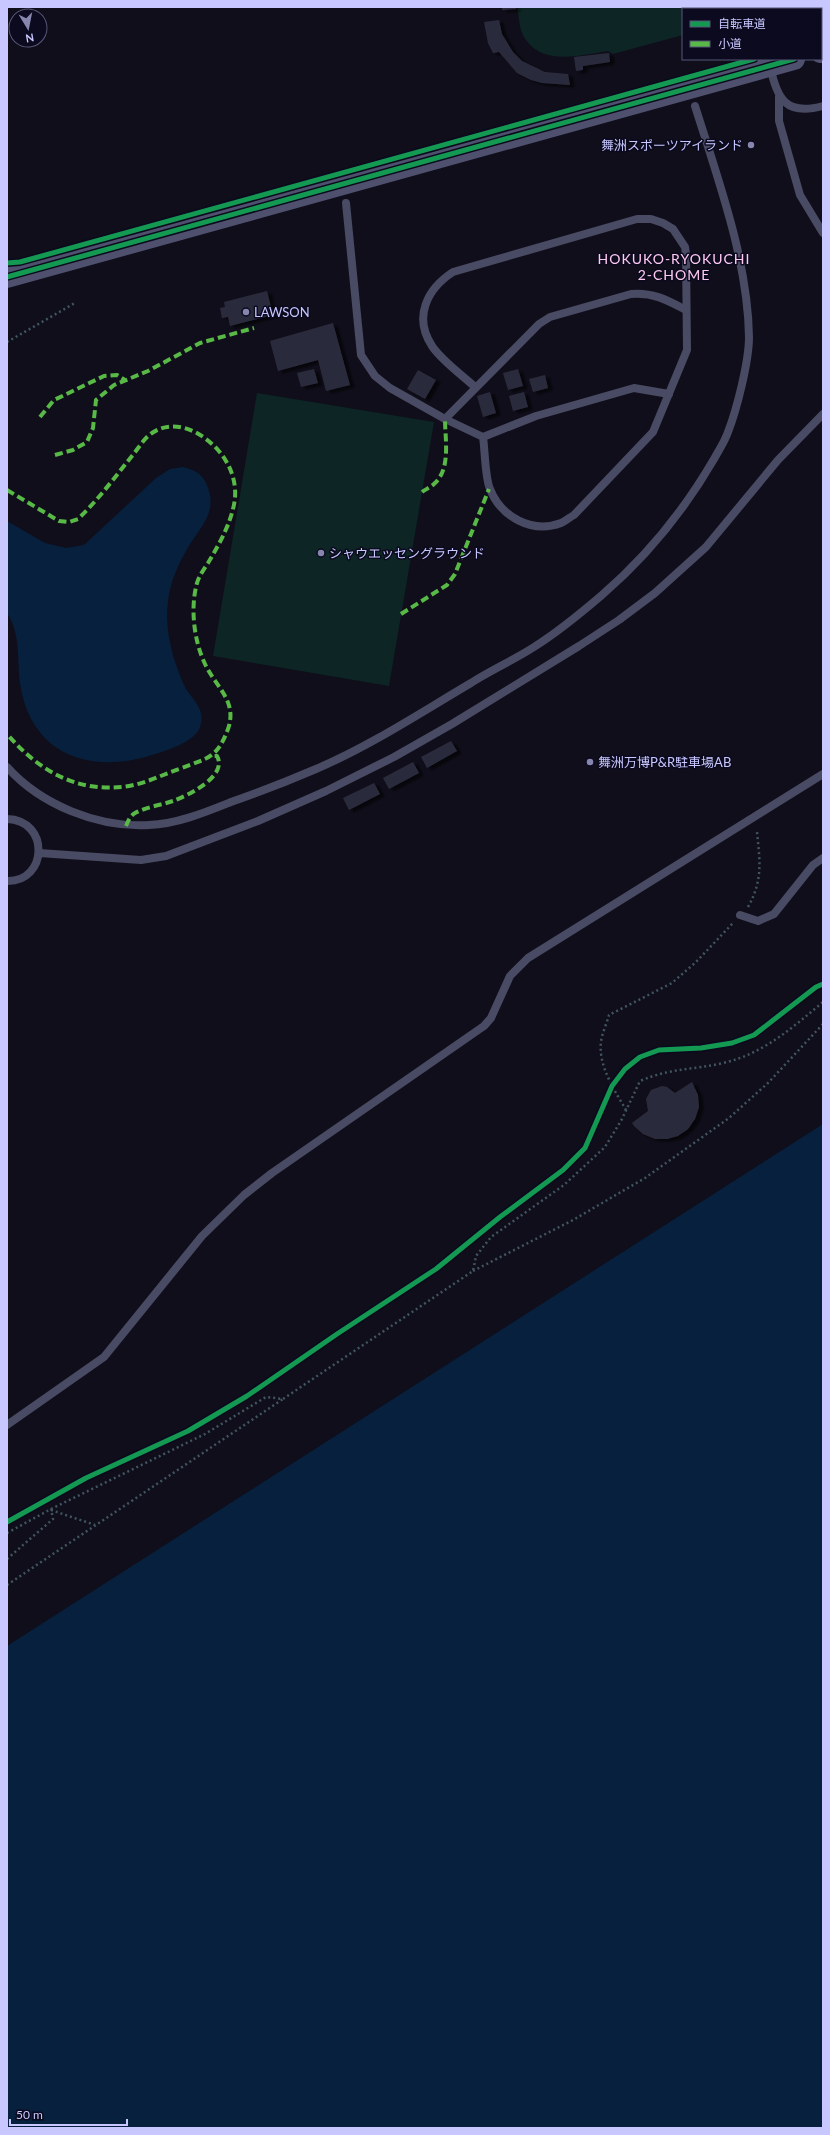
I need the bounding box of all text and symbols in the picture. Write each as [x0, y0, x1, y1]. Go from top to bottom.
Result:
north arrow [8, 8, 48, 48]
legend [682, 8, 822, 60]
text: 自転車道 [718, 16, 766, 31]
text: N [25, 31, 35, 45]
text: 小道 [718, 36, 742, 51]
place label: 舞洲スポーツアイランド [601, 137, 743, 153]
marker: 舞洲スポーツアイランド [746, 140, 756, 150]
district label: HOKUKO-RYOKUCHI 2-CHOME [598, 250, 750, 283]
place label: LAWSON [254, 304, 310, 320]
marker: LAWSON [241, 307, 251, 317]
place label: シャウエッセングラウンド [329, 545, 485, 561]
marker: シャウエッセングラウンド [316, 548, 326, 558]
place label: 舞洲万博P&R駐車場AB [598, 754, 731, 770]
marker: 舞洲万博P&R駐車場AB [585, 757, 595, 767]
scale bar [10, 2101, 127, 2127]
text: 50 m [16, 2107, 43, 2122]

